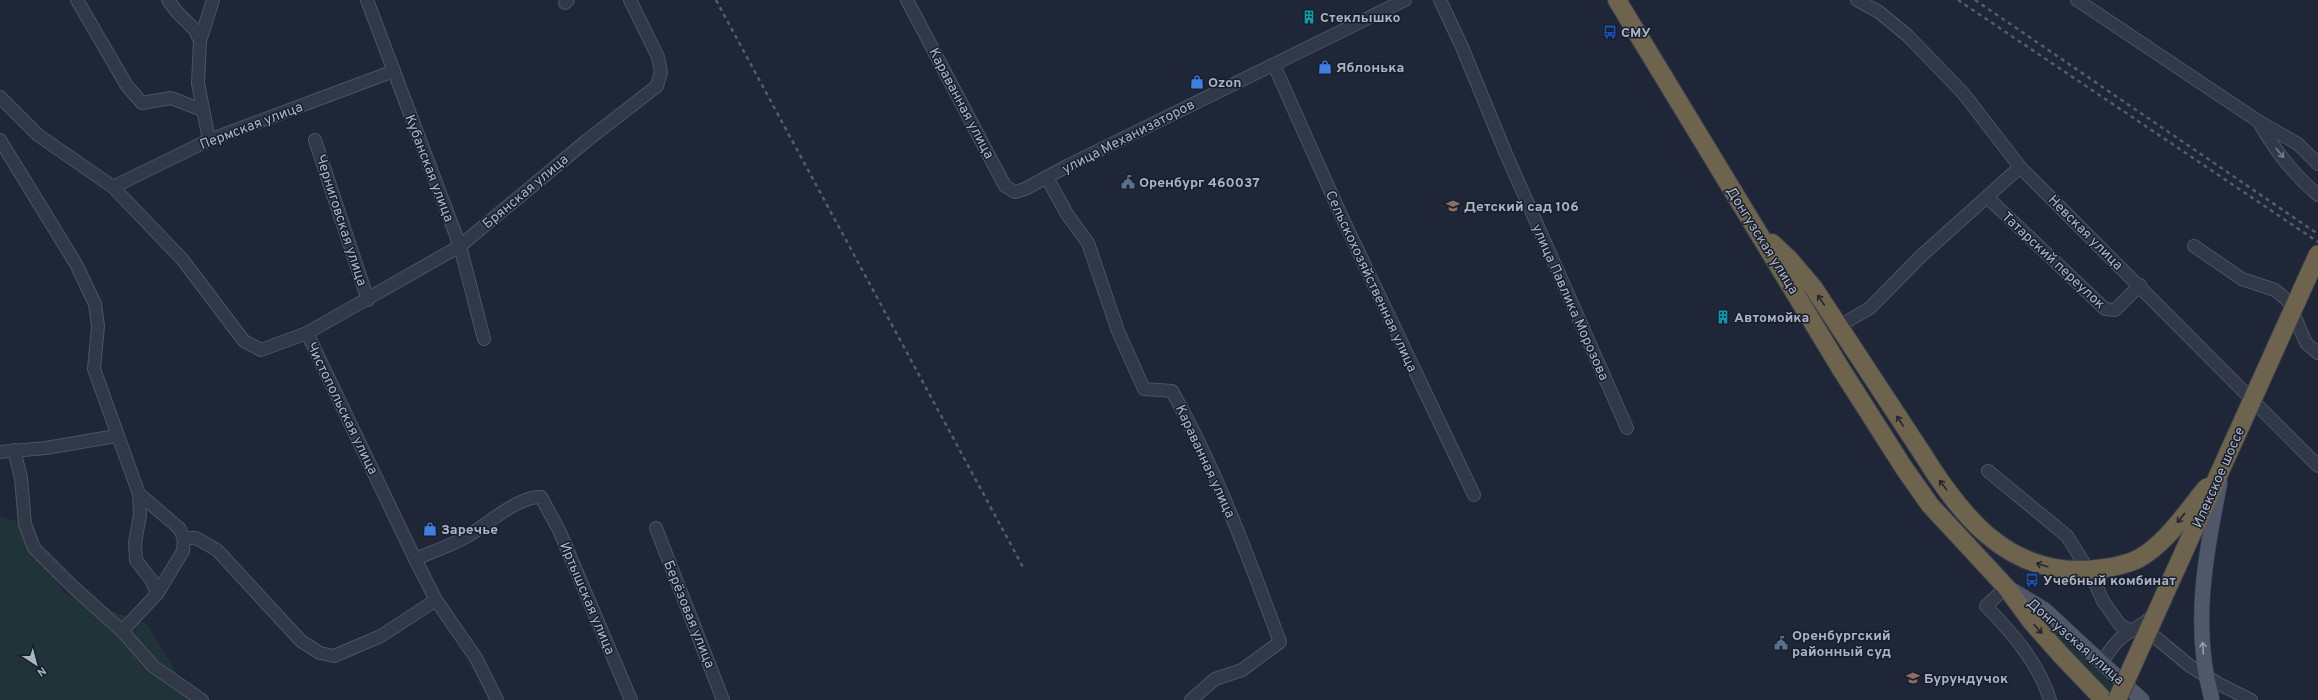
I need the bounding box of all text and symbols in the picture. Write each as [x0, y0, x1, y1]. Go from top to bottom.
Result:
building icon: Стеклышко [1301, 9, 1317, 25]
place label: Стеклышко [1320, 10, 1401, 27]
bus stop icon: СМУ [1602, 24, 1618, 40]
place label: СМУ [1621, 25, 1651, 42]
street label: Караванная улица [924, 45, 997, 162]
shop icon: Яблонька [1317, 59, 1333, 75]
place label: Яблонька [1336, 60, 1404, 77]
shop icon: Ozon [1189, 74, 1205, 90]
place label: Ozon [1208, 75, 1241, 92]
street label: улица Механизаторов [1059, 96, 1198, 178]
street label: Пермская улица [198, 99, 305, 154]
street label: Кубанская улица [400, 112, 457, 225]
one-way arrow [2275, 148, 2284, 159]
street label: Брянская улица [479, 151, 572, 233]
street label: Черниговская улица [311, 153, 370, 288]
public building icon: Оренбург 460037 [1120, 174, 1136, 190]
place label: Оренбург 460037 [1139, 175, 1260, 192]
street label: Донгузская улица [1722, 184, 1802, 298]
street label: Сельскохозяйственная улица [1321, 188, 1420, 375]
street label: Невская улица [2044, 192, 2126, 274]
school or university icon: Детский сад 106 [1445, 198, 1461, 214]
place label: Детский сад 106 [1464, 199, 1579, 216]
street label: Татарский переулок [1998, 209, 2108, 313]
street label: улица Павлика Морозова [1527, 222, 1612, 383]
one-way arrow [1817, 294, 1825, 306]
building icon: Автомойка [1715, 309, 1731, 325]
place label: Автомойка [1734, 310, 1809, 327]
street label: Чистопольская улица [302, 340, 381, 478]
street label: Караванная улица [1171, 402, 1238, 521]
one-way arrow [1896, 415, 1905, 426]
street label: Илекское шоссе [2190, 425, 2249, 531]
one-way arrow [1939, 480, 1947, 491]
one-way arrow [2177, 513, 2186, 524]
shop icon: Заречье [422, 521, 438, 537]
place label: Заречье [441, 522, 498, 539]
street label: Иртышская улица [555, 540, 618, 657]
street label: Берёзовая улица [659, 558, 718, 671]
one-way arrow [2035, 561, 2048, 568]
bus stop icon: Учебный комбинат [2024, 572, 2040, 588]
place label: Учебный комбинат [2043, 573, 2176, 590]
street label: Донгузская улица [2023, 595, 2127, 689]
one-way arrow [2033, 623, 2042, 633]
place label: Оренбургский районный суд [1792, 628, 1891, 661]
public building icon: Оренбургский районный суд [1773, 635, 1789, 651]
one-way arrow [2199, 642, 2206, 655]
north arrow [16, 644, 56, 684]
text: N [34, 663, 49, 679]
school or university icon: Бурундучок [1905, 670, 1921, 686]
place label: Бурундучок [1924, 671, 2008, 688]

